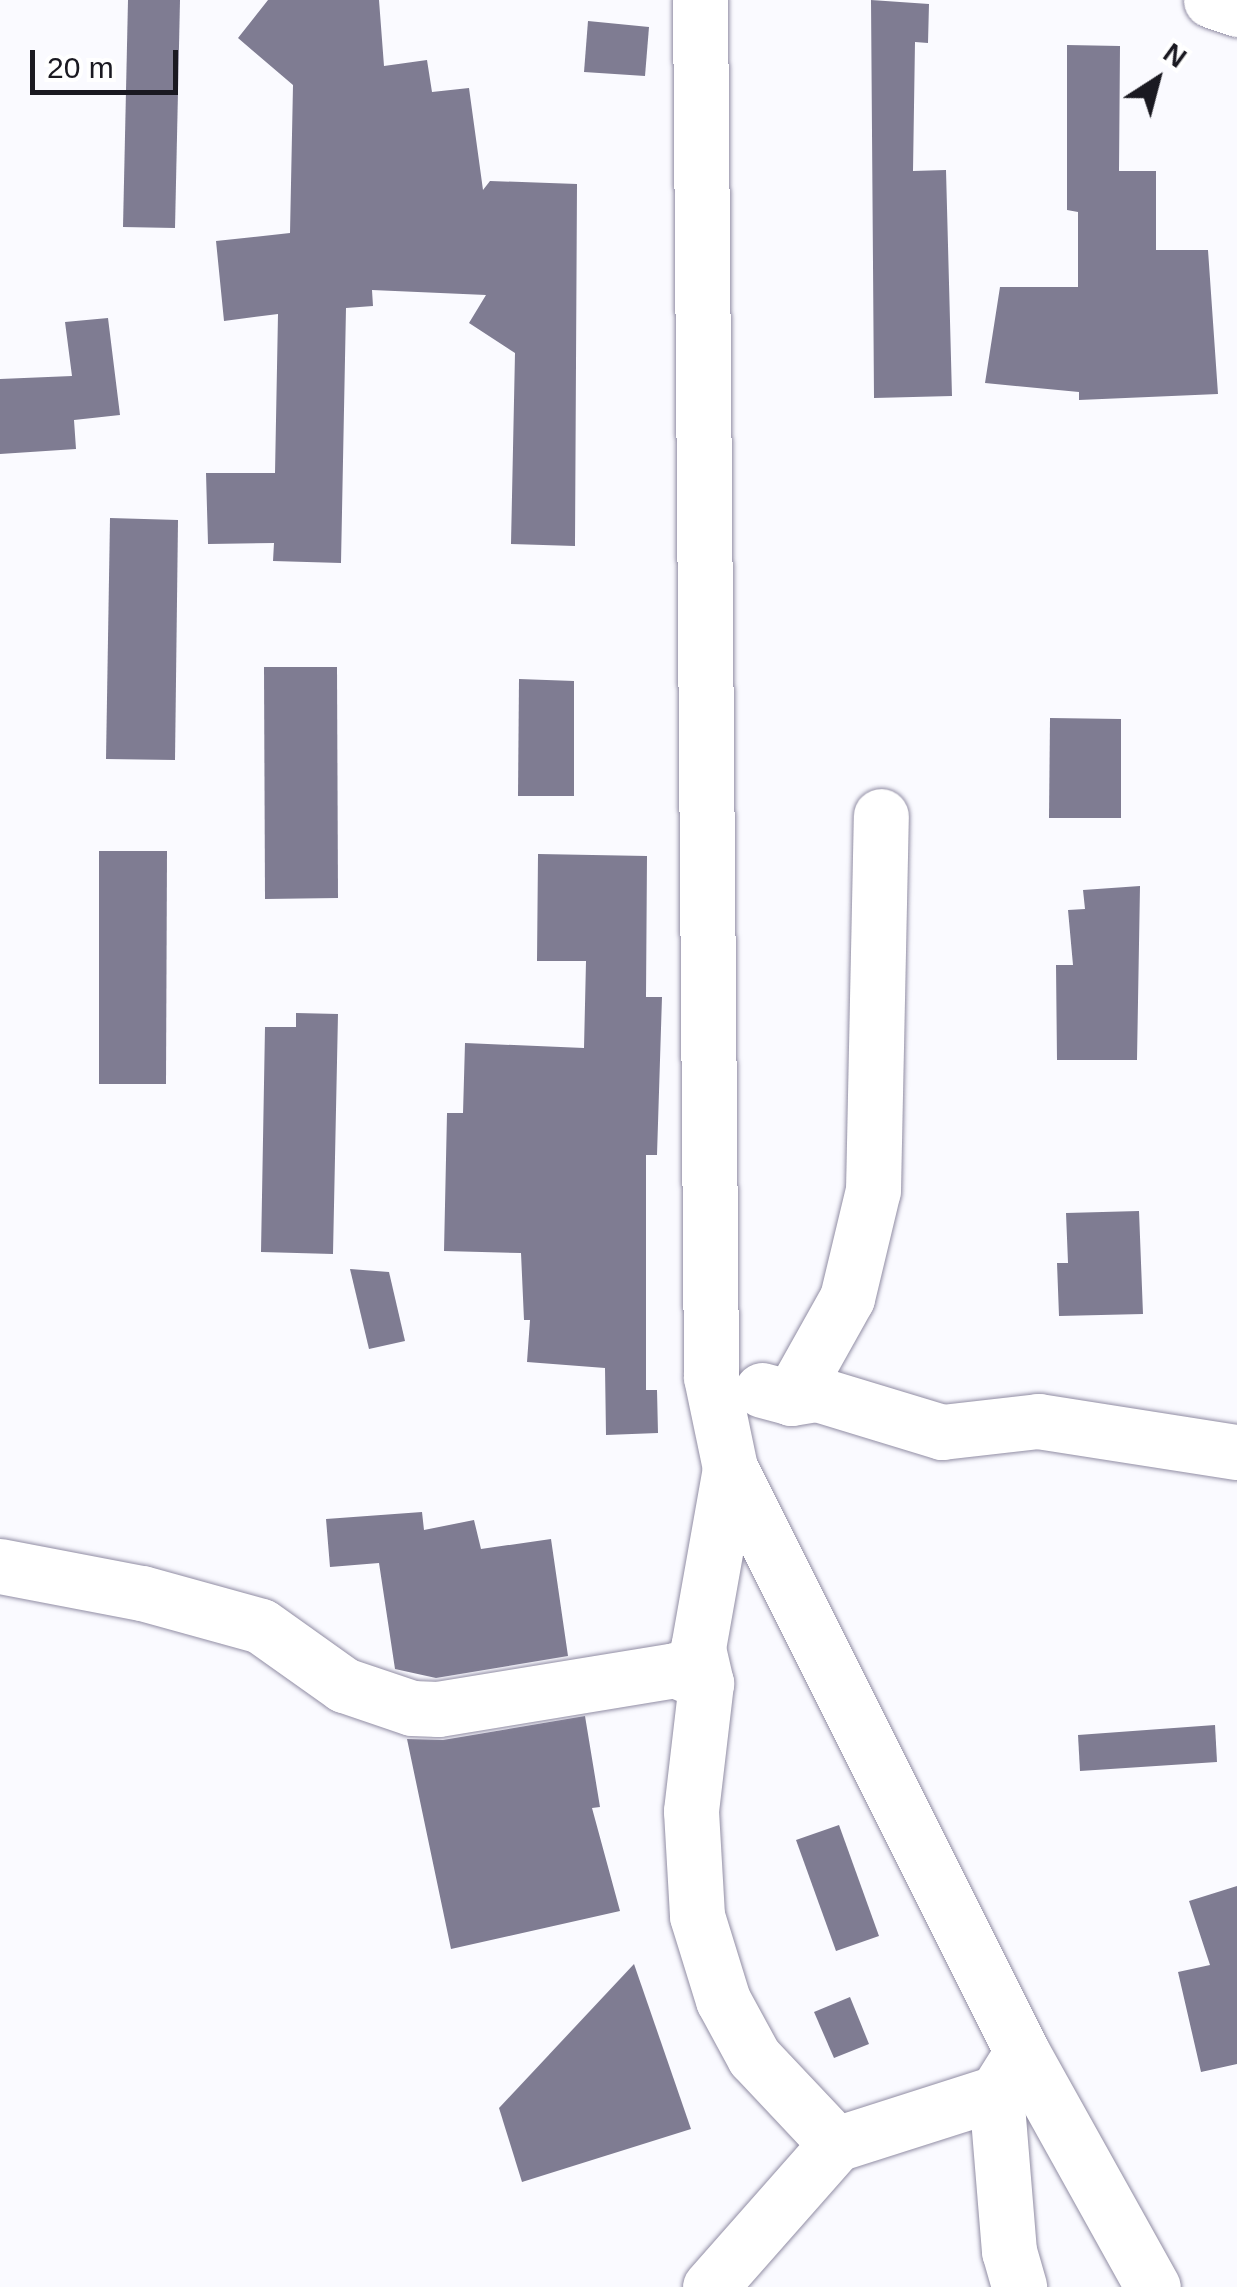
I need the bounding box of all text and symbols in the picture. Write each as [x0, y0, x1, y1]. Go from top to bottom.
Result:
scale bar [35, 30, 182, 92]
north arrow [1107, 30, 1207, 130]
text: N [1158, 37, 1192, 74]
text: 20 m [47, 51, 114, 84]

